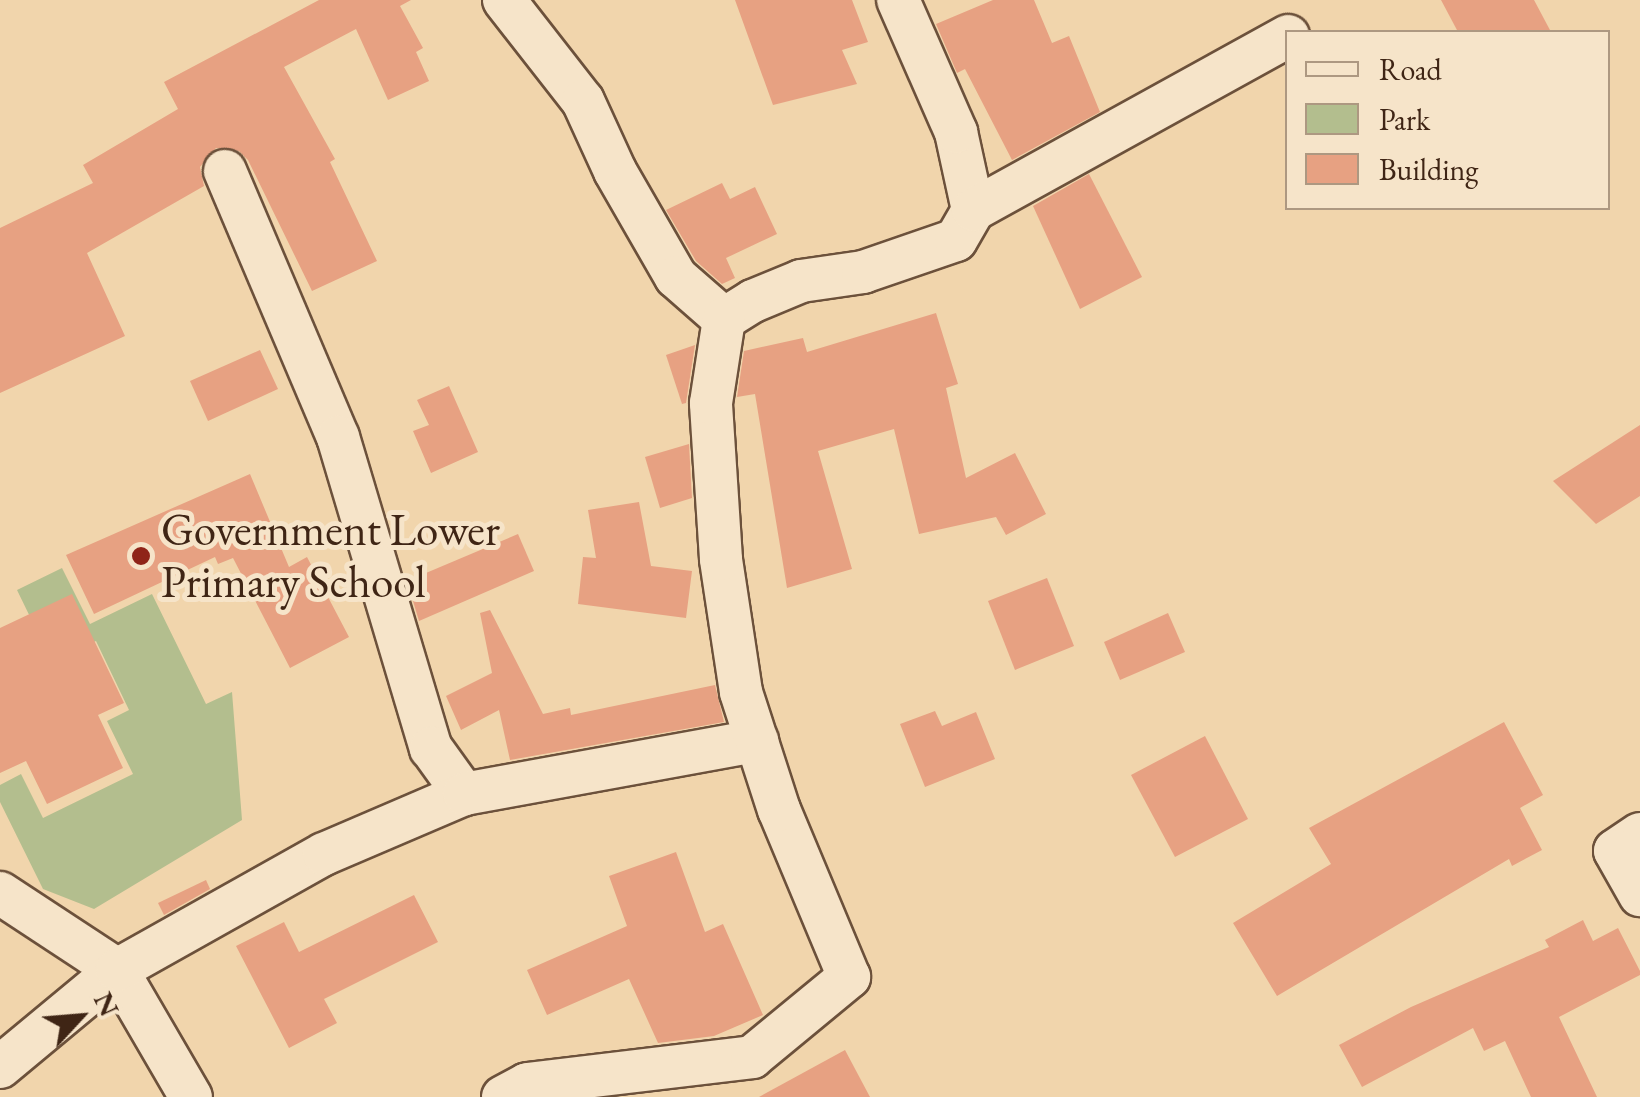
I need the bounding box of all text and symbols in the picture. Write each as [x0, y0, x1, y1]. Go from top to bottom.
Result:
legend [1285, 30, 1610, 210]
text: Road [1379, 50, 1442, 89]
text: Park [1379, 100, 1430, 139]
text: Building [1379, 150, 1478, 189]
place label: Government Lower Primary School [161, 503, 500, 609]
marker: Government Lower Primary School [130, 545, 152, 567]
north arrow [30, 967, 130, 1067]
text: N [86, 986, 128, 1022]

